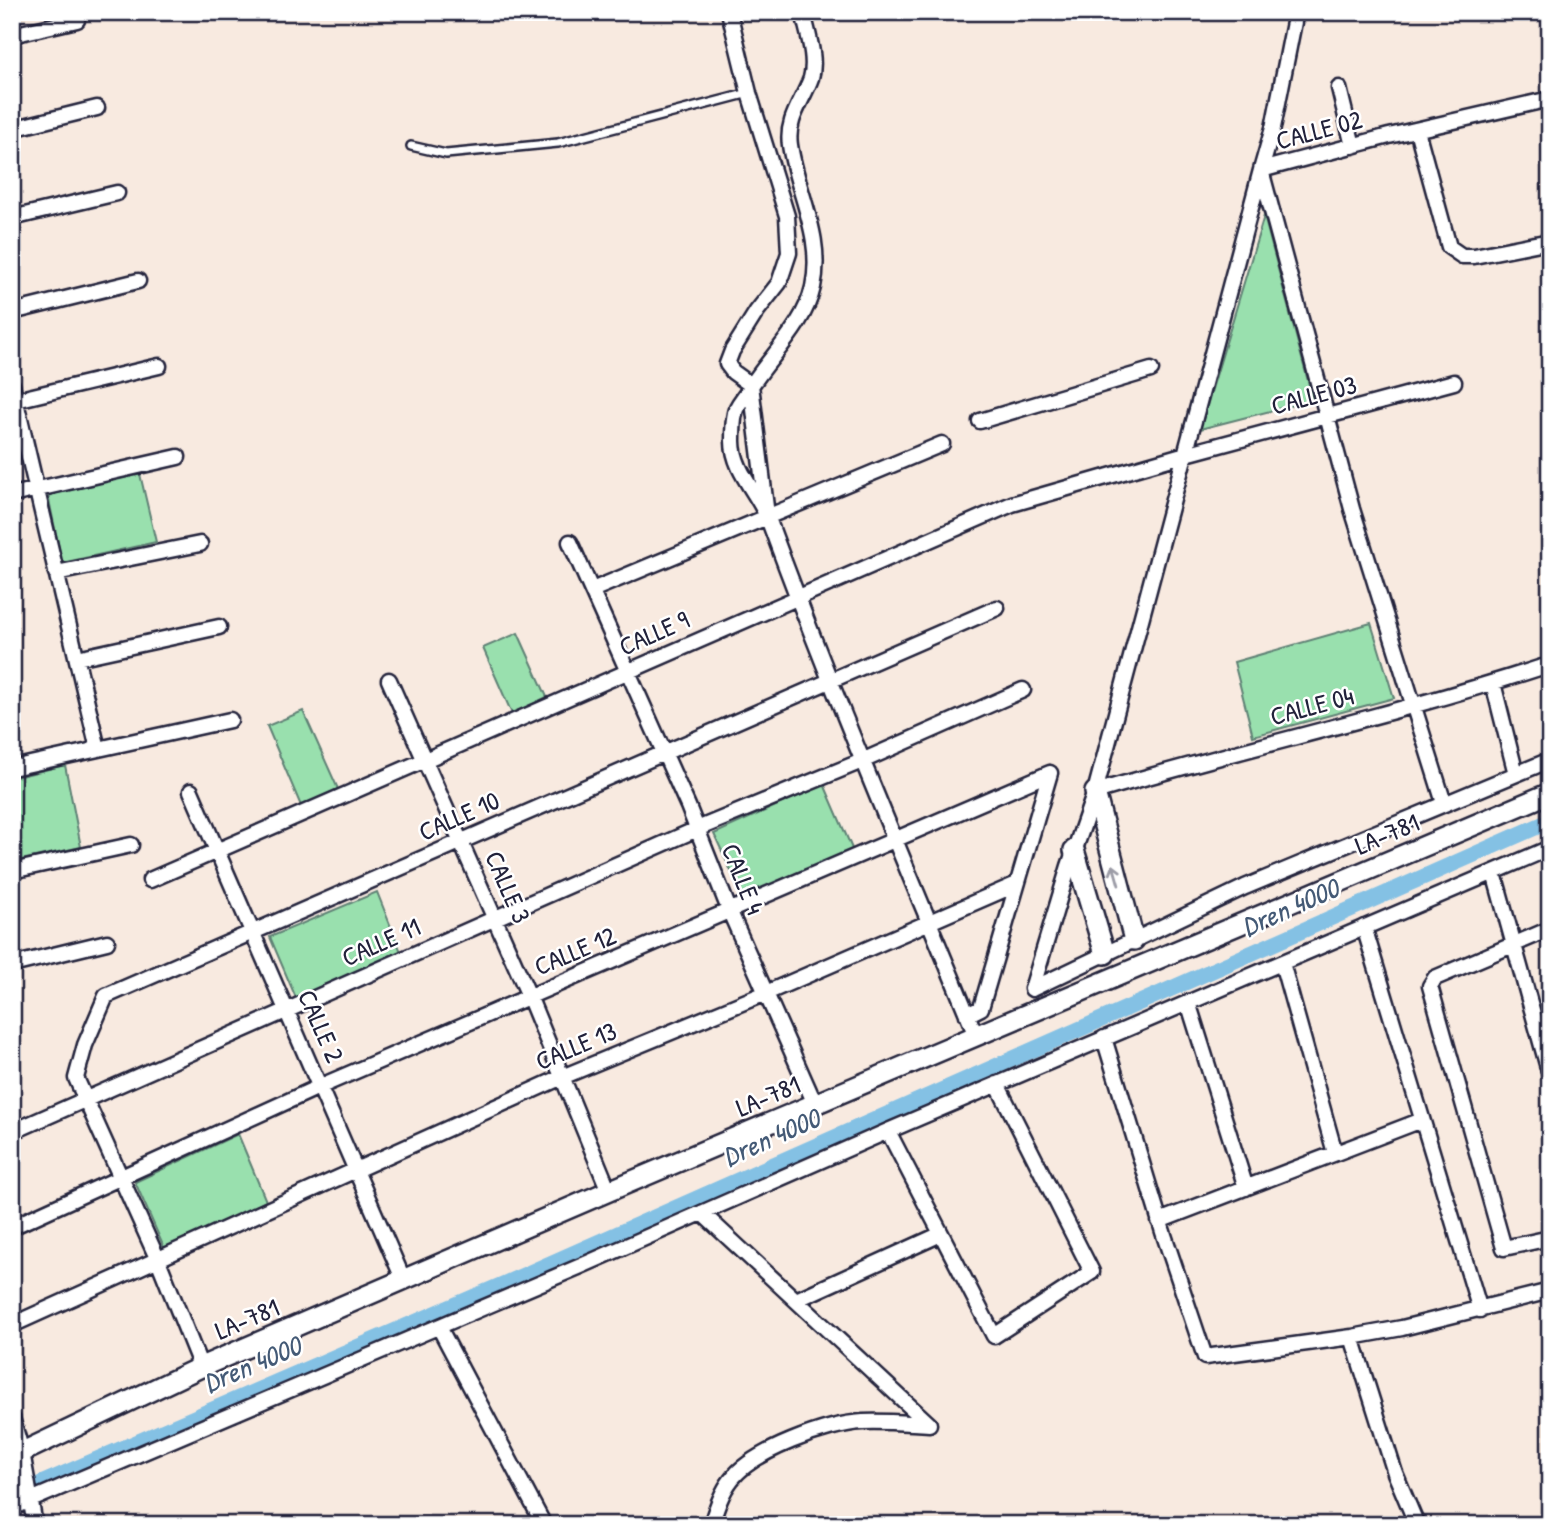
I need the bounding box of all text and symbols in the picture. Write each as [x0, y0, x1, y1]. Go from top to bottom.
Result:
street label: CALLE 02 [1272, 101, 1366, 158]
street label: CALLE 03 [1267, 366, 1360, 423]
street label: CALLE 9 [613, 602, 694, 663]
street label: CALLE 04 [1266, 678, 1358, 733]
street label: CALLE 10 [413, 782, 505, 849]
street label: LA-781 [1349, 804, 1424, 863]
street label: CALLE 4 [713, 838, 773, 919]
street label: CALLE 3 [477, 845, 540, 928]
one-way arrow [1109, 864, 1122, 886]
water label: Dren 4000 [1235, 868, 1347, 945]
street label: CALLE 11 [336, 909, 426, 974]
street label: CALLE 12 [529, 918, 621, 983]
street label: CALLE 2 [290, 984, 353, 1068]
street label: CALLE 13 [530, 1013, 622, 1078]
street label: LA-781 [730, 1066, 805, 1125]
water label: Dren 4000 [716, 1098, 828, 1175]
street label: LA-781 [209, 1289, 284, 1348]
water label: Dren 4000 [197, 1326, 309, 1402]

